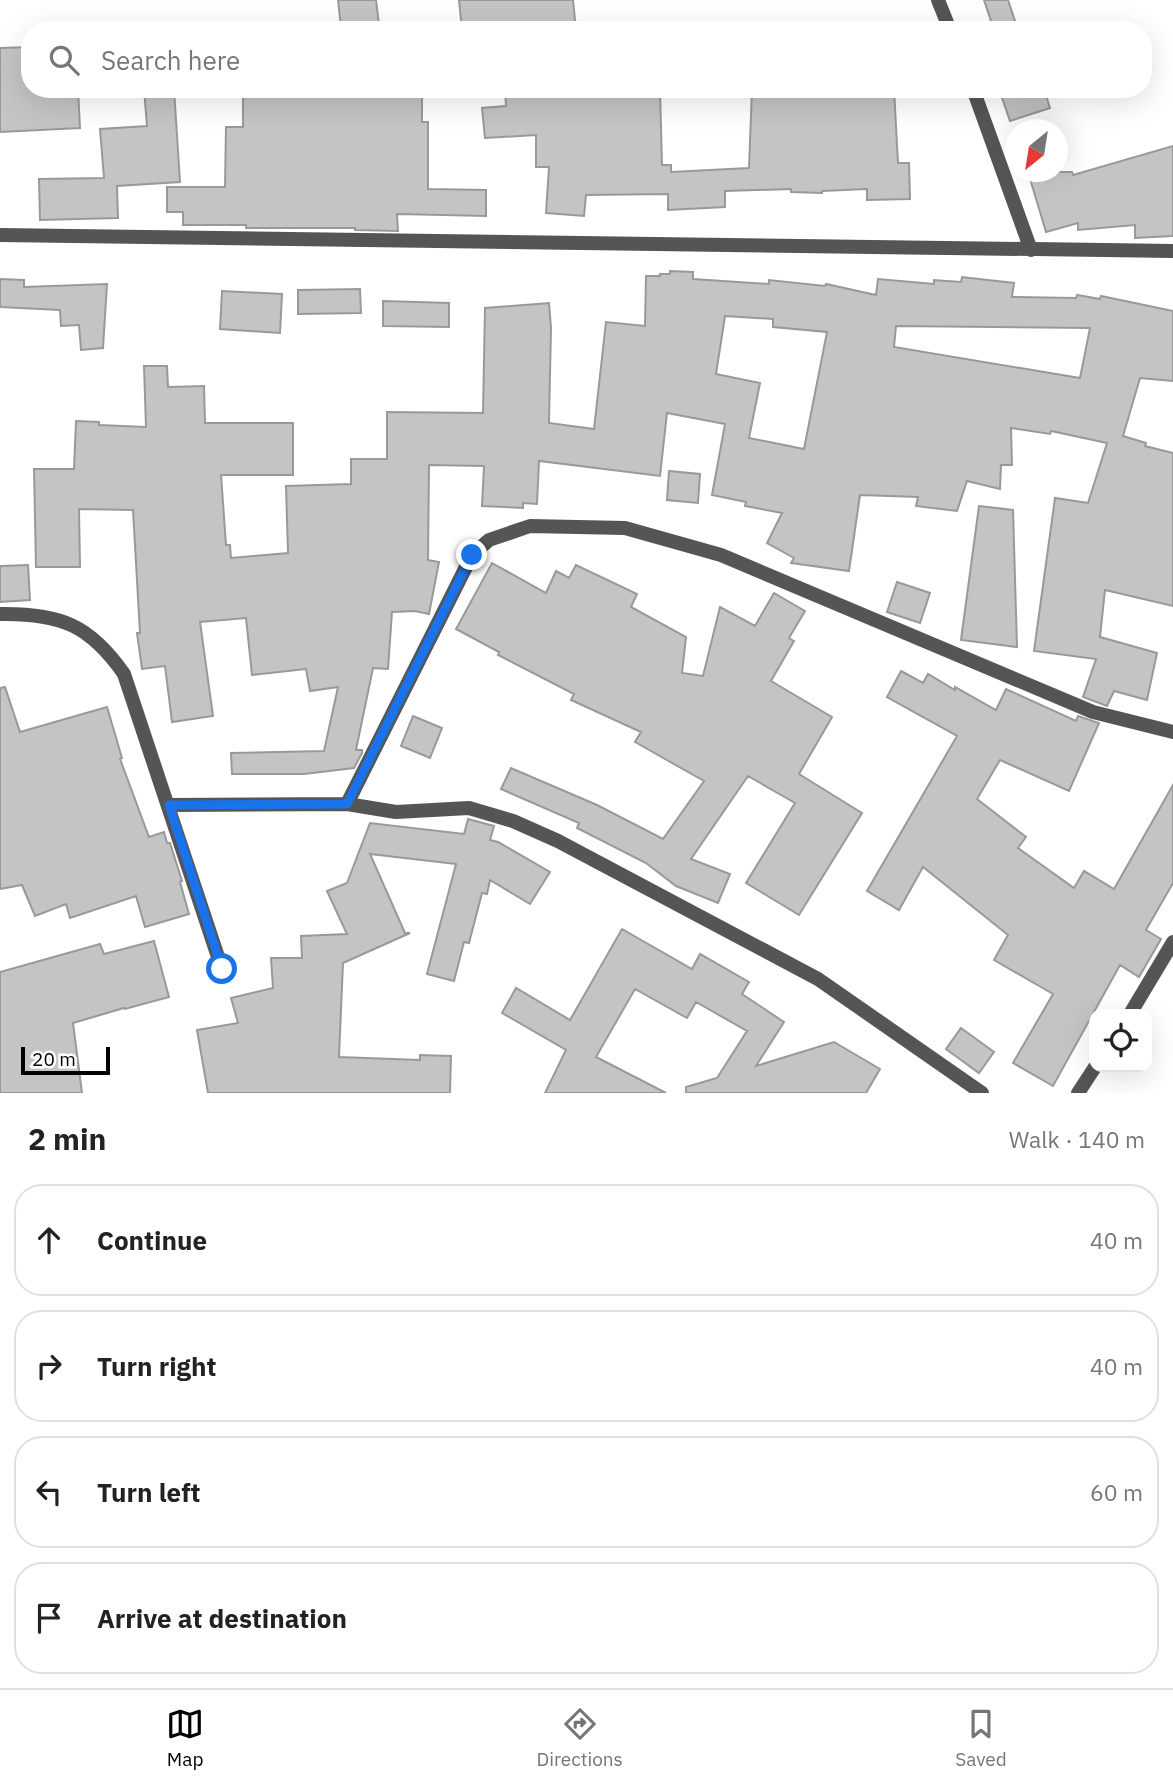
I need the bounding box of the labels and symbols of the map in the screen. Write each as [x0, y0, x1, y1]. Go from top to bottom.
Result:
north arrow [1005, 119, 1068, 182]
route end [456, 539, 487, 570]
route start [206, 953, 237, 984]
scale bar [21, 1044, 110, 1076]

